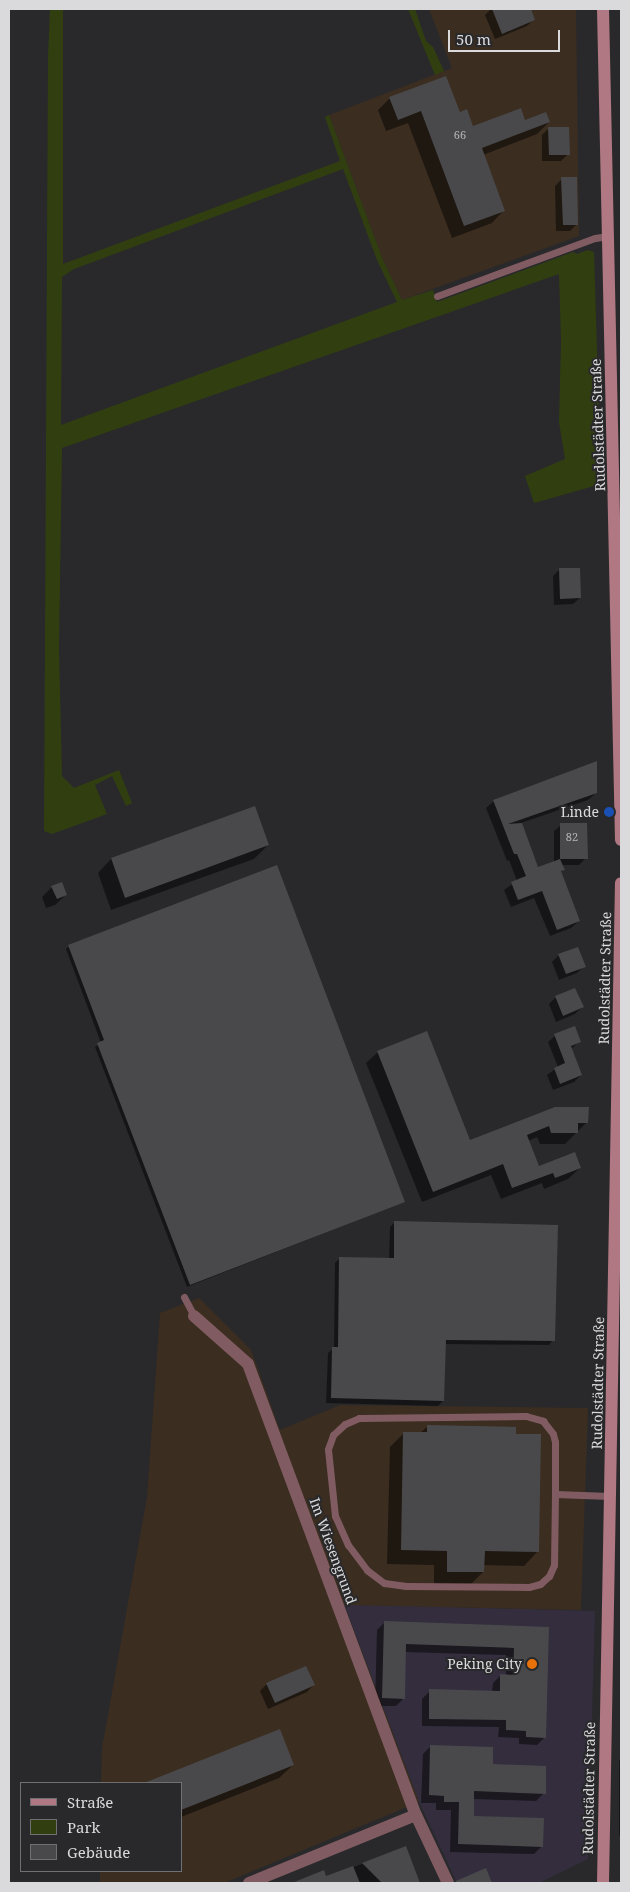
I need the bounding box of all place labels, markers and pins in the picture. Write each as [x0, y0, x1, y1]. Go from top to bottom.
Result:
place label: Linde [561, 804, 599, 820]
marker: Linde [603, 806, 615, 818]
place label: Peking City [447, 1656, 522, 1672]
marker: Peking City [526, 1658, 538, 1670]

